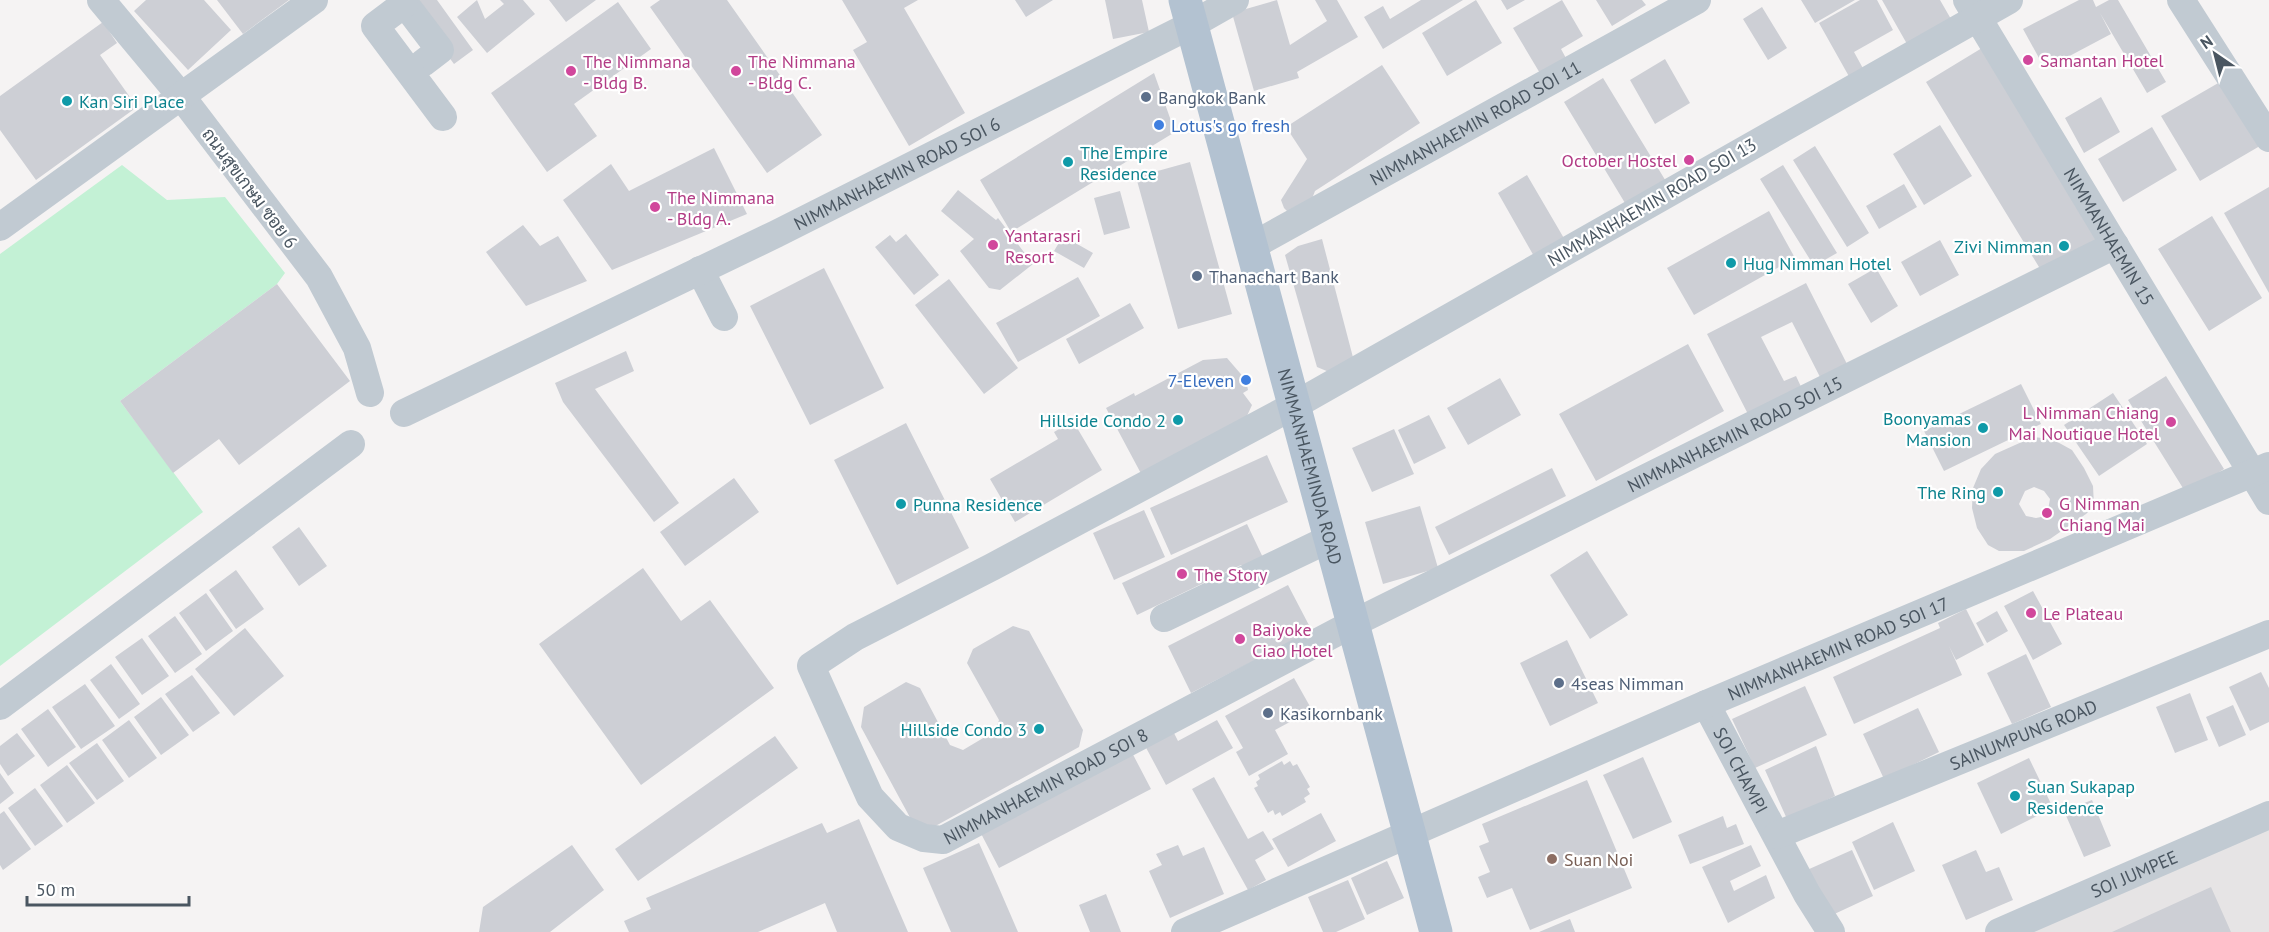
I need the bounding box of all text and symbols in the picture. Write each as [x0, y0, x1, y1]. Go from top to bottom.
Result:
north arrow [2185, 24, 2245, 84]
text: N [2196, 31, 2216, 53]
place label: Samantan Hotel [2040, 49, 2164, 72]
place label: The Nimmana - Bldg B. [583, 50, 691, 94]
place label: The Nimmana - Bldg C. [748, 50, 856, 94]
marker: Samantan Hotel [2021, 53, 2035, 67]
street label: NIMMANHAEMIN ROAD SOI 11 [1366, 55, 1585, 190]
marker: The Nimmana - Bldg B. [564, 64, 578, 78]
marker: The Nimmana - Bldg C. [729, 64, 743, 78]
place label: Bangkok Bank [1158, 86, 1266, 109]
place label: Kan Siri Place [79, 90, 184, 113]
marker: Bangkok Bank [1139, 90, 1153, 104]
marker: Kan Siri Place [60, 94, 74, 108]
street label: NIMMANHAEMIN ROAD SOI 6 [790, 112, 1004, 235]
place label: Lotus's go fresh [1171, 114, 1290, 137]
marker: Lotus's go fresh [1152, 118, 1166, 132]
street label: ถนนสุขเกษม ซอย 6 [196, 123, 303, 253]
street label: NIMMANHAEMIN ROAD SOI 13 [1543, 133, 1761, 271]
place label: The Empire Residence [1080, 141, 1168, 185]
place label: October Hostel [1562, 149, 1678, 172]
marker: October Hostel [1682, 153, 1696, 167]
marker: The Empire Residence [1061, 155, 1075, 169]
street label: NIMMANHAEMIN 15 [2059, 163, 2160, 309]
place label: The Nimmana - Bldg A. [667, 186, 775, 230]
marker: The Nimmana - Bldg A. [648, 200, 662, 214]
place label: Yantarasri Resort [1005, 224, 1081, 268]
place label: Zivi Nimman [1954, 235, 2052, 258]
marker: Yantarasri Resort [986, 238, 1000, 252]
marker: Zivi Nimman [2057, 239, 2071, 253]
place label: Hug Nimman Hotel [1743, 252, 1892, 275]
marker: Hug Nimman Hotel [1724, 256, 1738, 270]
place label: Thanachart Bank [1209, 265, 1339, 288]
marker: Thanachart Bank [1190, 269, 1204, 283]
street label: NIMMANHAEMINDA ROAD [1273, 366, 1348, 567]
place label: 7-Eleven [1168, 369, 1234, 392]
street label: NIMMANHAEMIN ROAD SOI 15 [1623, 371, 1846, 497]
marker: 7-Eleven [1239, 373, 1253, 387]
place label: L Nimman Chiang Mai Noutique Hotel [2008, 401, 2160, 445]
place label: Boonyamas Mansion [1883, 407, 1971, 451]
place label: Hillside Condo 2 [1039, 409, 1166, 432]
marker: Hillside Condo 2 [1171, 413, 1185, 427]
marker: L Nimman Chiang Mai Noutique Hotel [2164, 415, 2178, 429]
marker: Boonyamas Mansion [1976, 421, 1990, 435]
place label: The Ring [1917, 481, 1986, 504]
marker: The Ring [1991, 485, 2005, 499]
place label: G Nimman Chiang Mai [2059, 492, 2145, 536]
place label: Punna Residence [913, 493, 1042, 516]
marker: Punna Residence [894, 497, 908, 511]
marker: G Nimman Chiang Mai [2040, 506, 2054, 520]
place label: The Story [1194, 563, 1268, 586]
marker: The Story [1175, 567, 1189, 581]
street label: NIMMANHAEMIN ROAD SOI 17 [1724, 591, 1952, 705]
place label: Le Plateau [2043, 602, 2123, 625]
marker: Le Plateau [2024, 606, 2038, 620]
place label: Baiyoke Ciao Hotel [1252, 618, 1333, 662]
marker: Baiyoke Ciao Hotel [1233, 632, 1247, 646]
place label: 4seas Nimman [1571, 672, 1684, 695]
marker: 4seas Nimman [1552, 676, 1566, 690]
street label: SAINUMPUNG ROAD [1946, 694, 2100, 775]
place label: Kasikornbank [1280, 702, 1383, 725]
marker: Kasikornbank [1261, 706, 1275, 720]
place label: Hillside Condo 3 [900, 718, 1027, 741]
street label: NIMMANHAEMIN ROAD SOI 8 [939, 722, 1152, 849]
marker: Hillside Condo 3 [1032, 722, 1046, 736]
street label: SOI CHAMPI [1709, 723, 1774, 817]
place label: Suan Sukapap Residence [2027, 775, 2135, 819]
marker: Suan Sukapap Residence [2008, 789, 2022, 803]
street label: SOI JUMPEE [2087, 845, 2181, 903]
place label: Suan Noi [1564, 848, 1633, 871]
marker: Suan Noi [1545, 852, 1559, 866]
scale bar [27, 869, 189, 907]
text: 50 m [36, 878, 75, 901]

